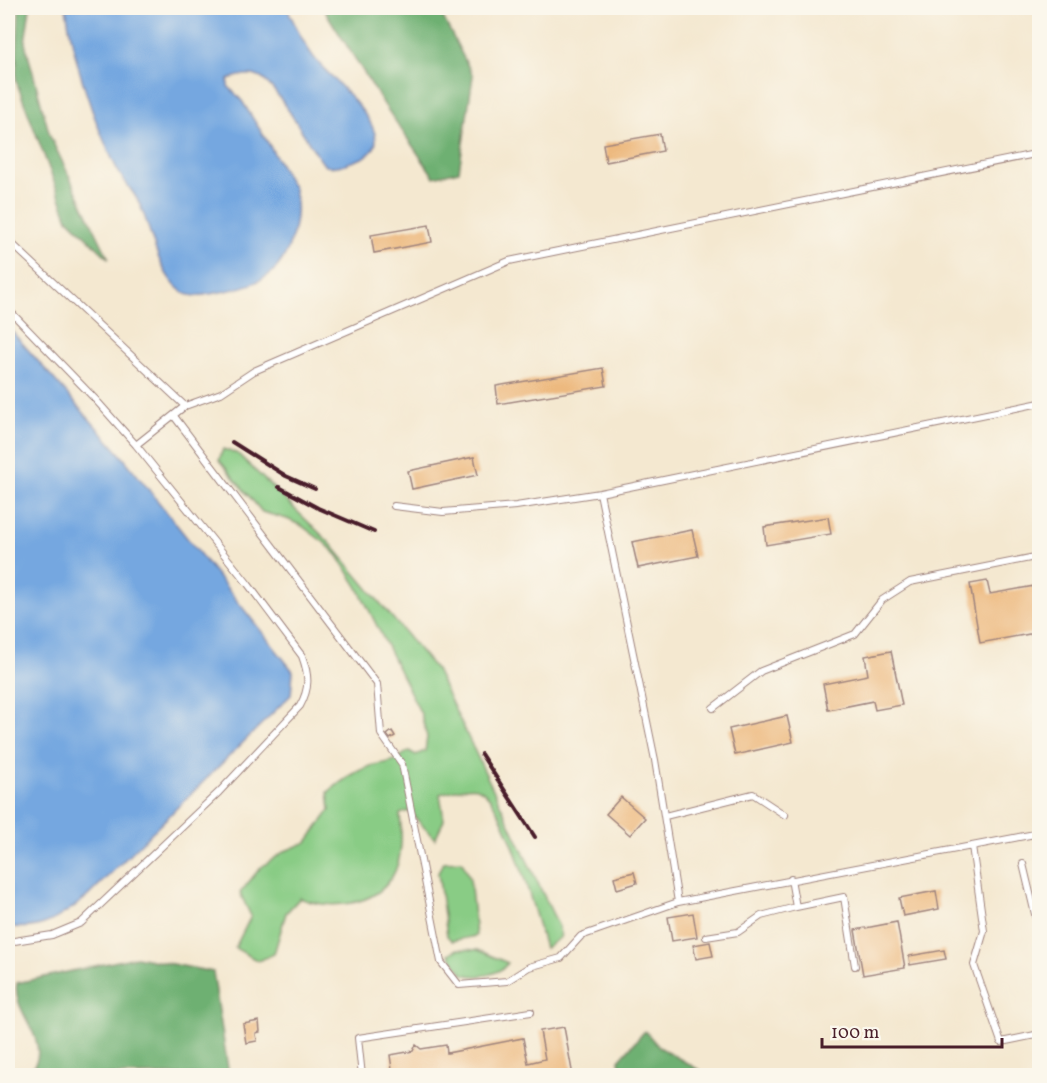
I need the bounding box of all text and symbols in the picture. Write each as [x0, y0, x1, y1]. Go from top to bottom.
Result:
scale bar [822, 1011, 1002, 1049]
text: 100 m [831, 1021, 880, 1046]

